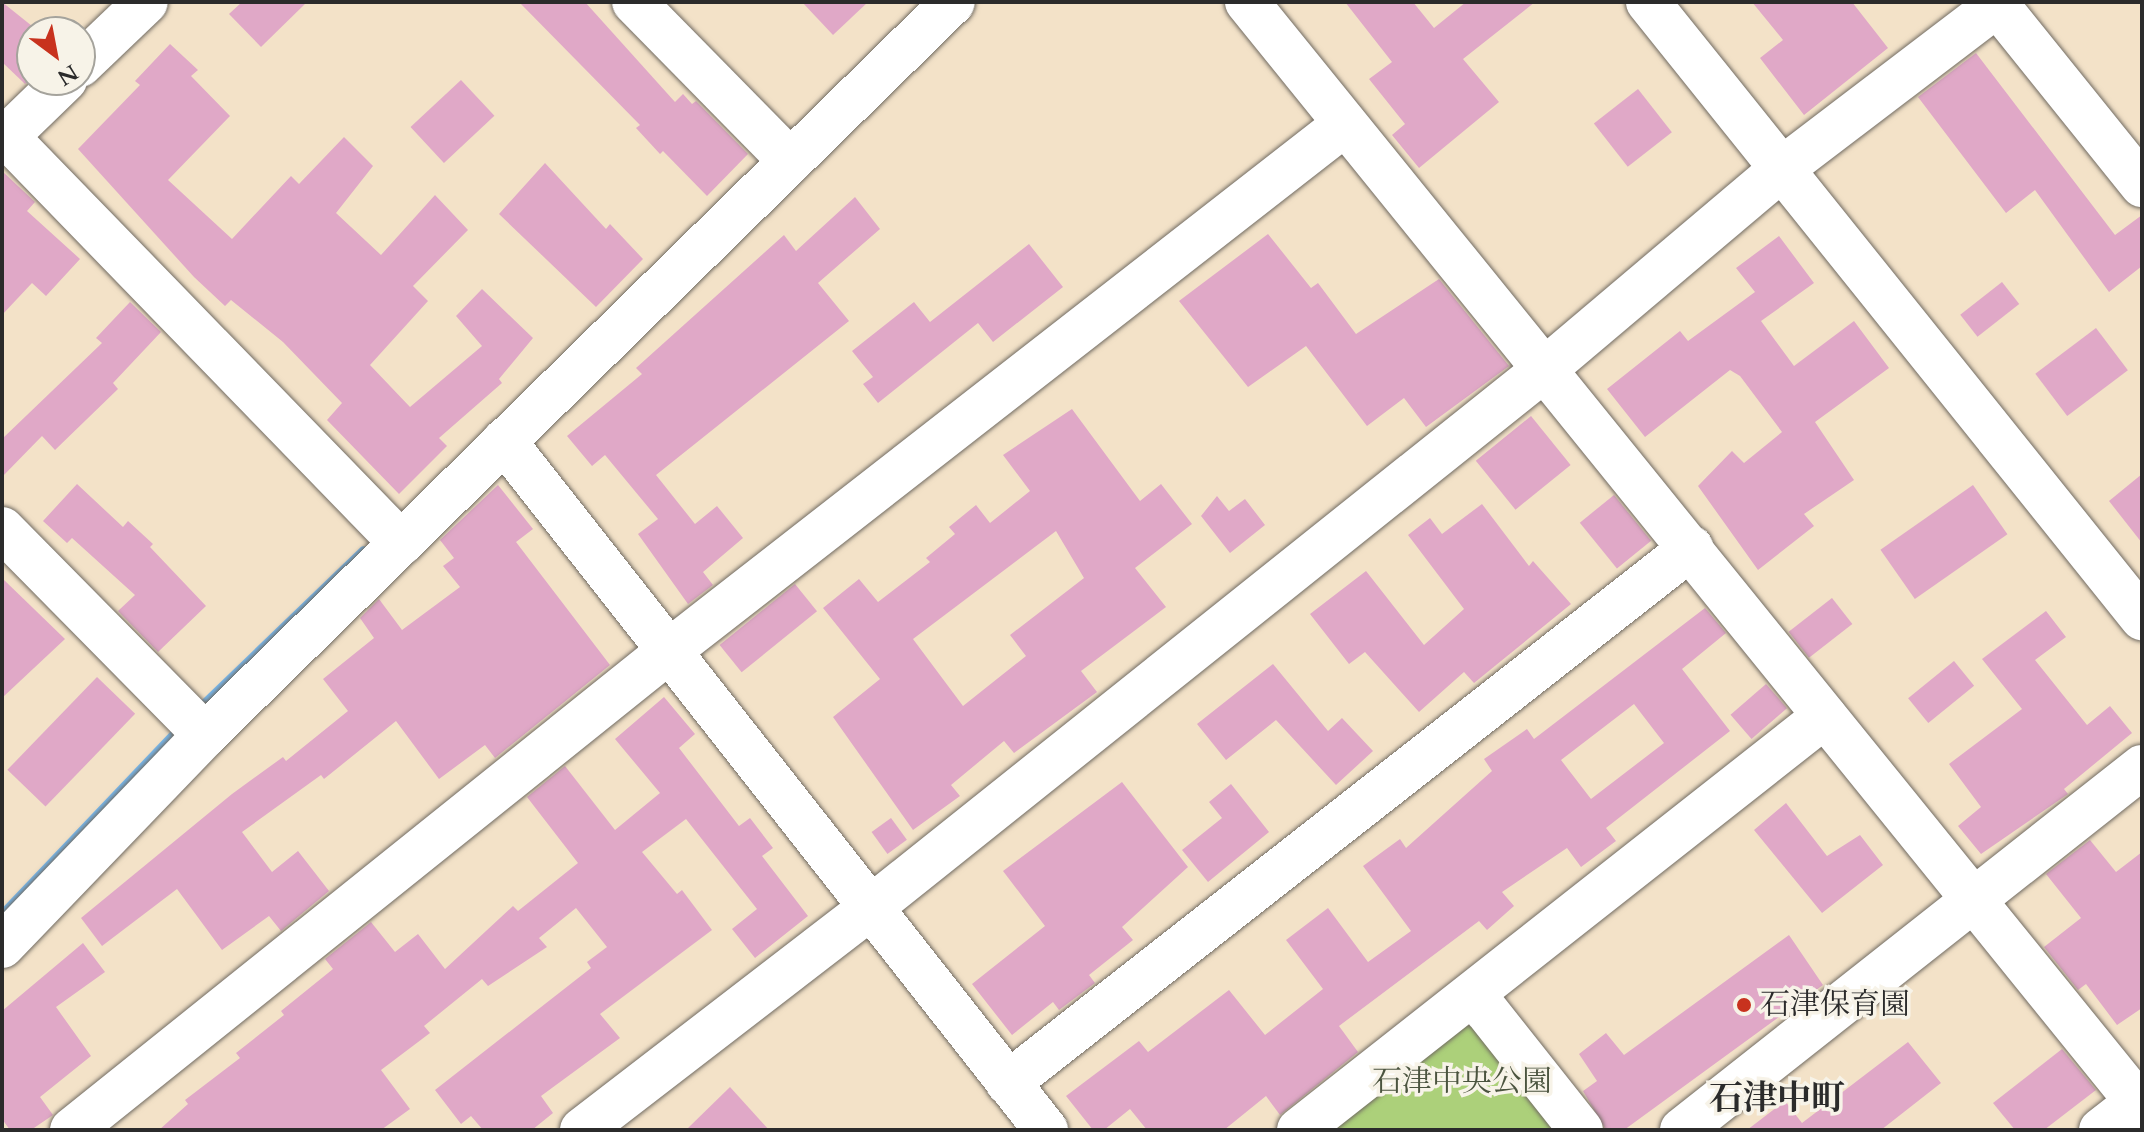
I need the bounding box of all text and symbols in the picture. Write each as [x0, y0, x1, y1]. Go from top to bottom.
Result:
north arrow [16, 16, 96, 96]
text: N [52, 57, 84, 92]
place label: 石津保育園 [1760, 987, 1910, 1023]
marker: 石津保育園 [1735, 996, 1753, 1014]
park label: 石津中央公園 [1372, 1064, 1552, 1100]
district label: 石津中町 [1709, 1079, 1845, 1119]

